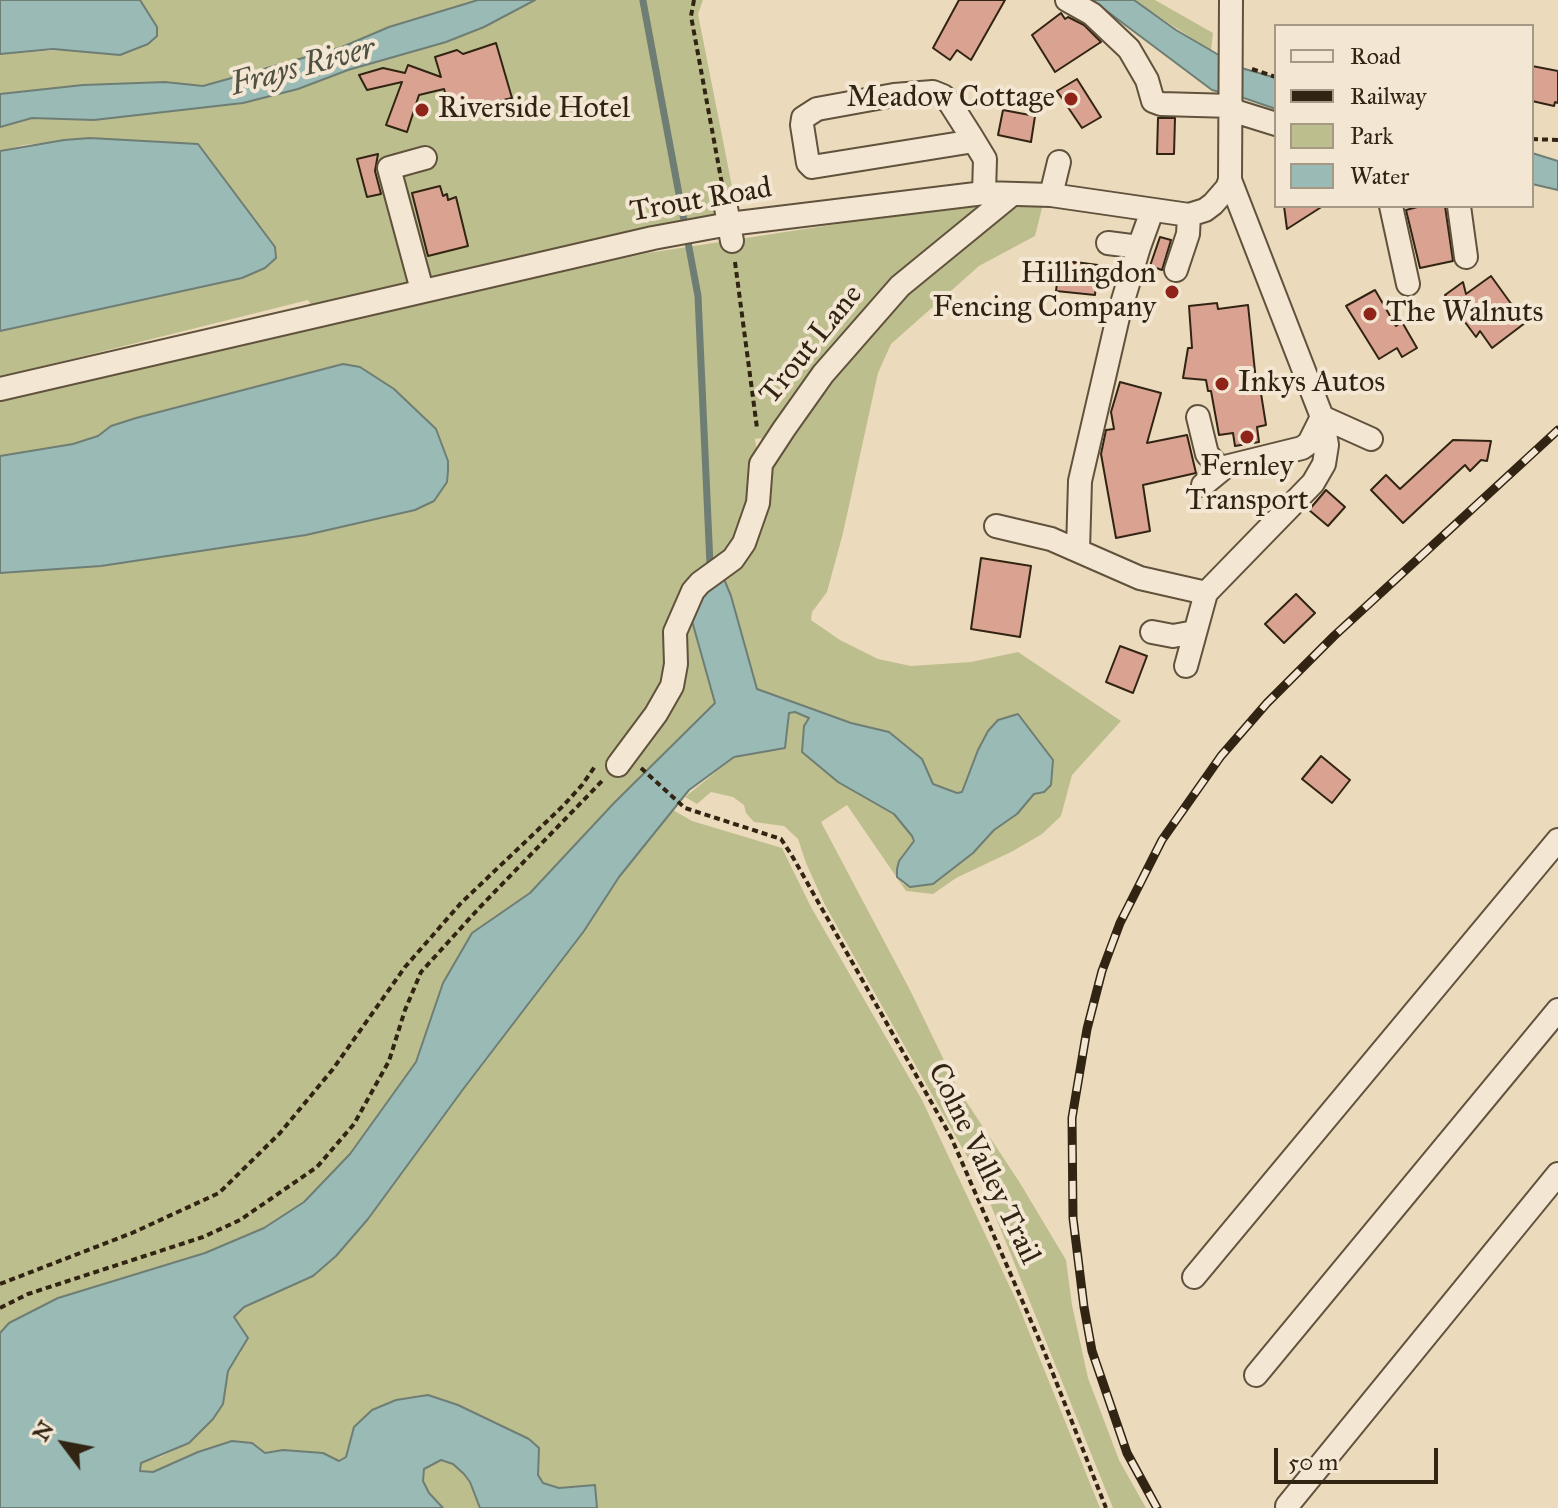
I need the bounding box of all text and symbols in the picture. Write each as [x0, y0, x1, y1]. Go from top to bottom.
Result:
legend [1274, 24, 1534, 208]
water label: Frays River [226, 30, 380, 106]
text: Road [1350, 41, 1401, 71]
place label: Meadow Cottage [847, 81, 1055, 117]
text: Railway [1350, 81, 1427, 111]
marker: Meadow Cottage [1062, 90, 1080, 108]
place label: Riverside Hotel [438, 92, 630, 128]
marker: Riverside Hotel [413, 101, 431, 119]
text: Park [1350, 121, 1393, 151]
text: Water [1350, 161, 1409, 191]
street label: Trout Road [627, 171, 775, 231]
place label: Hillingdon Fencing Company [932, 257, 1156, 328]
street label: Trout Lane [753, 278, 871, 412]
marker: Hillingdon Fencing Company [1163, 283, 1181, 301]
place label: The Walnuts [1386, 296, 1544, 332]
marker: The Walnuts [1361, 305, 1379, 323]
place label: Inkys Autos [1238, 366, 1385, 402]
marker: Inkys Autos [1213, 375, 1231, 393]
marker: Fernley Transport [1238, 428, 1256, 446]
place label: Fernley Transport [1185, 450, 1309, 520]
street label: Colne Valley Trail [919, 1058, 1047, 1270]
north arrow [24, 1404, 104, 1484]
text: N [27, 1416, 60, 1446]
scale bar [1278, 1432, 1442, 1482]
text: 50 m [1288, 1447, 1338, 1477]

